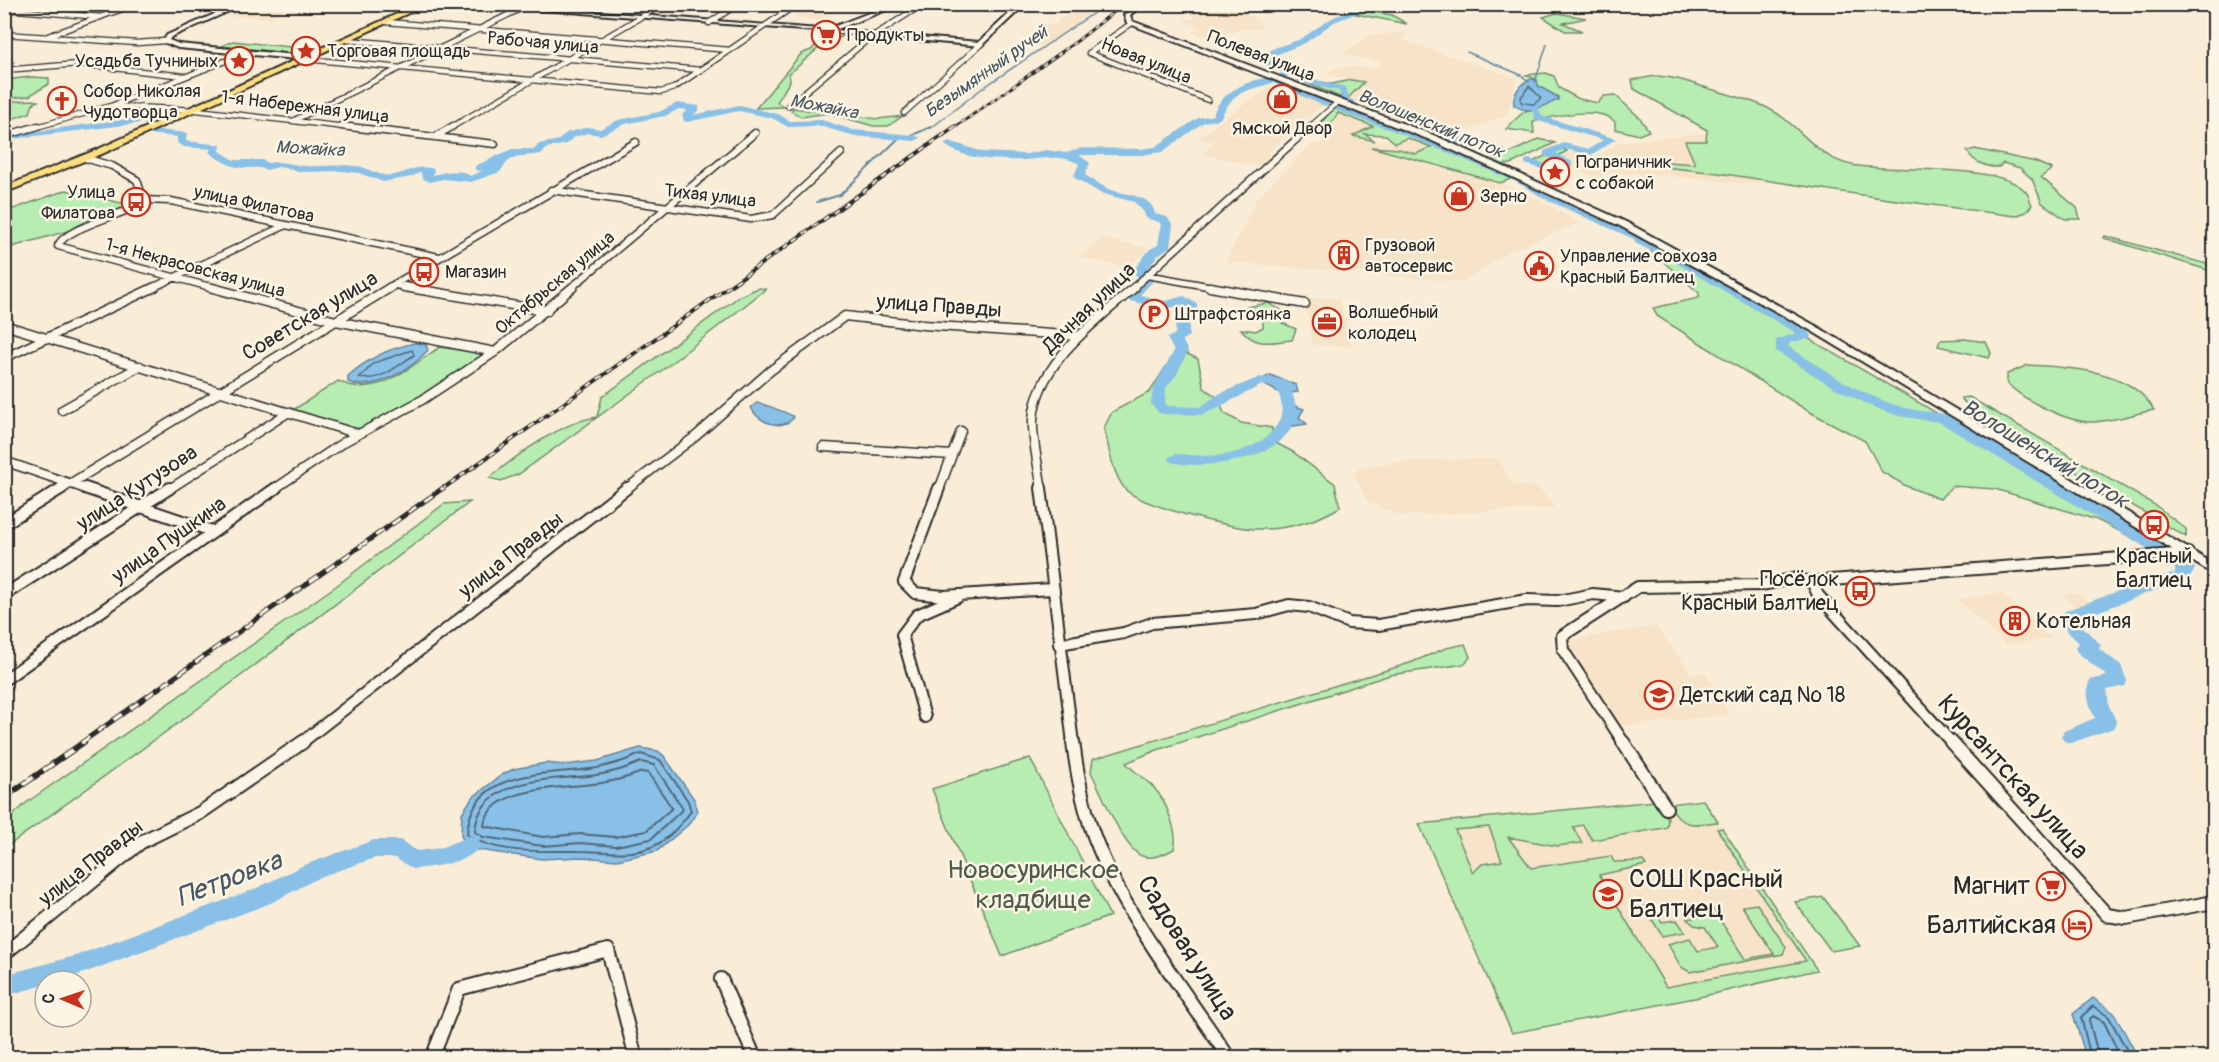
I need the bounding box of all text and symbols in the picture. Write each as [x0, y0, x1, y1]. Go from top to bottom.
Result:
supermarket icon: Продукты [810, 19, 842, 51]
water label: Безымянный ручей [920, 20, 1053, 123]
place label: Продукты [847, 24, 924, 47]
street label: Полевая улица [1204, 25, 1318, 87]
street label: Рабочая улица [486, 27, 600, 59]
street label: Новая улица [1097, 32, 1195, 90]
place icon: Торговая площадь [290, 35, 322, 67]
place label: Торговая площадь [327, 40, 471, 63]
place icon: Усадьба Тучниных [223, 45, 255, 77]
place label: Усадьба Тучниных [75, 50, 218, 73]
place label: Собор Николая Чудотворца [83, 80, 201, 124]
shop icon: Ямской Двор [1266, 83, 1298, 115]
water label: Волошенский поток [1355, 84, 1509, 164]
church icon: Собор Николая Чудотворца [46, 85, 78, 117]
street label: 1-я Набережная улица [220, 85, 390, 129]
water label: Можайка [788, 89, 862, 125]
place label: Ямской Двор [1232, 117, 1332, 140]
water label: Можайка [275, 136, 347, 162]
place label: Пограничник с собакой [1576, 151, 1672, 195]
place icon: Пограничник с собакой [1539, 156, 1571, 188]
street label: Тихая улица [663, 179, 757, 213]
street label: улица Филатова [191, 180, 316, 228]
shop icon: Зерно [1443, 180, 1475, 212]
place label: Улица Филатова [41, 181, 115, 225]
place label: Зерно [1480, 185, 1527, 208]
bus stop icon: Улица Филатова [120, 186, 152, 218]
street label: Октябрьская улица [490, 226, 620, 340]
street label: 1-я Некрасовская улица [103, 233, 287, 303]
place label: Грузовой автосервис [1365, 234, 1453, 278]
building icon: Грузовой автосервис [1328, 239, 1360, 271]
place label: Управление совхоза Красный Балтиец [1560, 245, 1717, 289]
public building icon: Управление совхоза Красный Балтиец [1523, 250, 1555, 282]
bus stop icon: Магазин [408, 256, 440, 288]
street label: Дачная улица [1036, 257, 1142, 360]
place label: Магазин [445, 261, 507, 284]
street label: Советская улица [237, 265, 383, 367]
street label: улица Правды [874, 288, 1003, 324]
parking icon: Штрафстоянка [1138, 298, 1170, 330]
place label: Волшебный колодец [1348, 301, 1438, 345]
place label: Штрафстоянка [1175, 303, 1291, 326]
office icon: Волшебный колодец [1311, 306, 1343, 338]
water label: Волошенский поток [1956, 393, 2136, 516]
street label: улица Кутузова [71, 439, 203, 538]
street label: улица Пушкина [106, 491, 232, 590]
street label: улица Правды [452, 506, 569, 605]
bus stop icon: Красный Балтиец [2138, 509, 2170, 541]
place label: Красный Балтиец [2116, 543, 2192, 594]
place label: Посёлок Красный Балтиец [1681, 566, 1839, 617]
bus stop icon: Посёлок Красный Балтиец [1844, 575, 1876, 607]
building icon: Котельная [1999, 605, 2031, 637]
place label: Котельная [2036, 608, 2131, 635]
school or university icon: Детский сад № 18 [1643, 679, 1675, 711]
place label: Детский сад № 18 [1679, 682, 1845, 709]
street label: Курсантская улица [1931, 688, 2095, 866]
street label: улица Правды [32, 814, 149, 913]
water label: Петровка [172, 843, 288, 914]
park label: Новосуринское кладбище [947, 854, 1119, 916]
place label: СОШ Красный Балтиец [1629, 863, 1783, 925]
street label: Садовая улица [1130, 869, 1244, 1027]
place label: Магнит [1953, 870, 2030, 902]
supermarket icon: Магнит [2035, 870, 2067, 902]
school or university icon: СОШ Красный Балтиец [1592, 878, 1624, 910]
place label: Балтийская [1927, 909, 2056, 941]
hotel icon: Балтийская [2061, 909, 2093, 941]
north arrow [33, 969, 93, 1029]
text: С [39, 993, 59, 1004]

